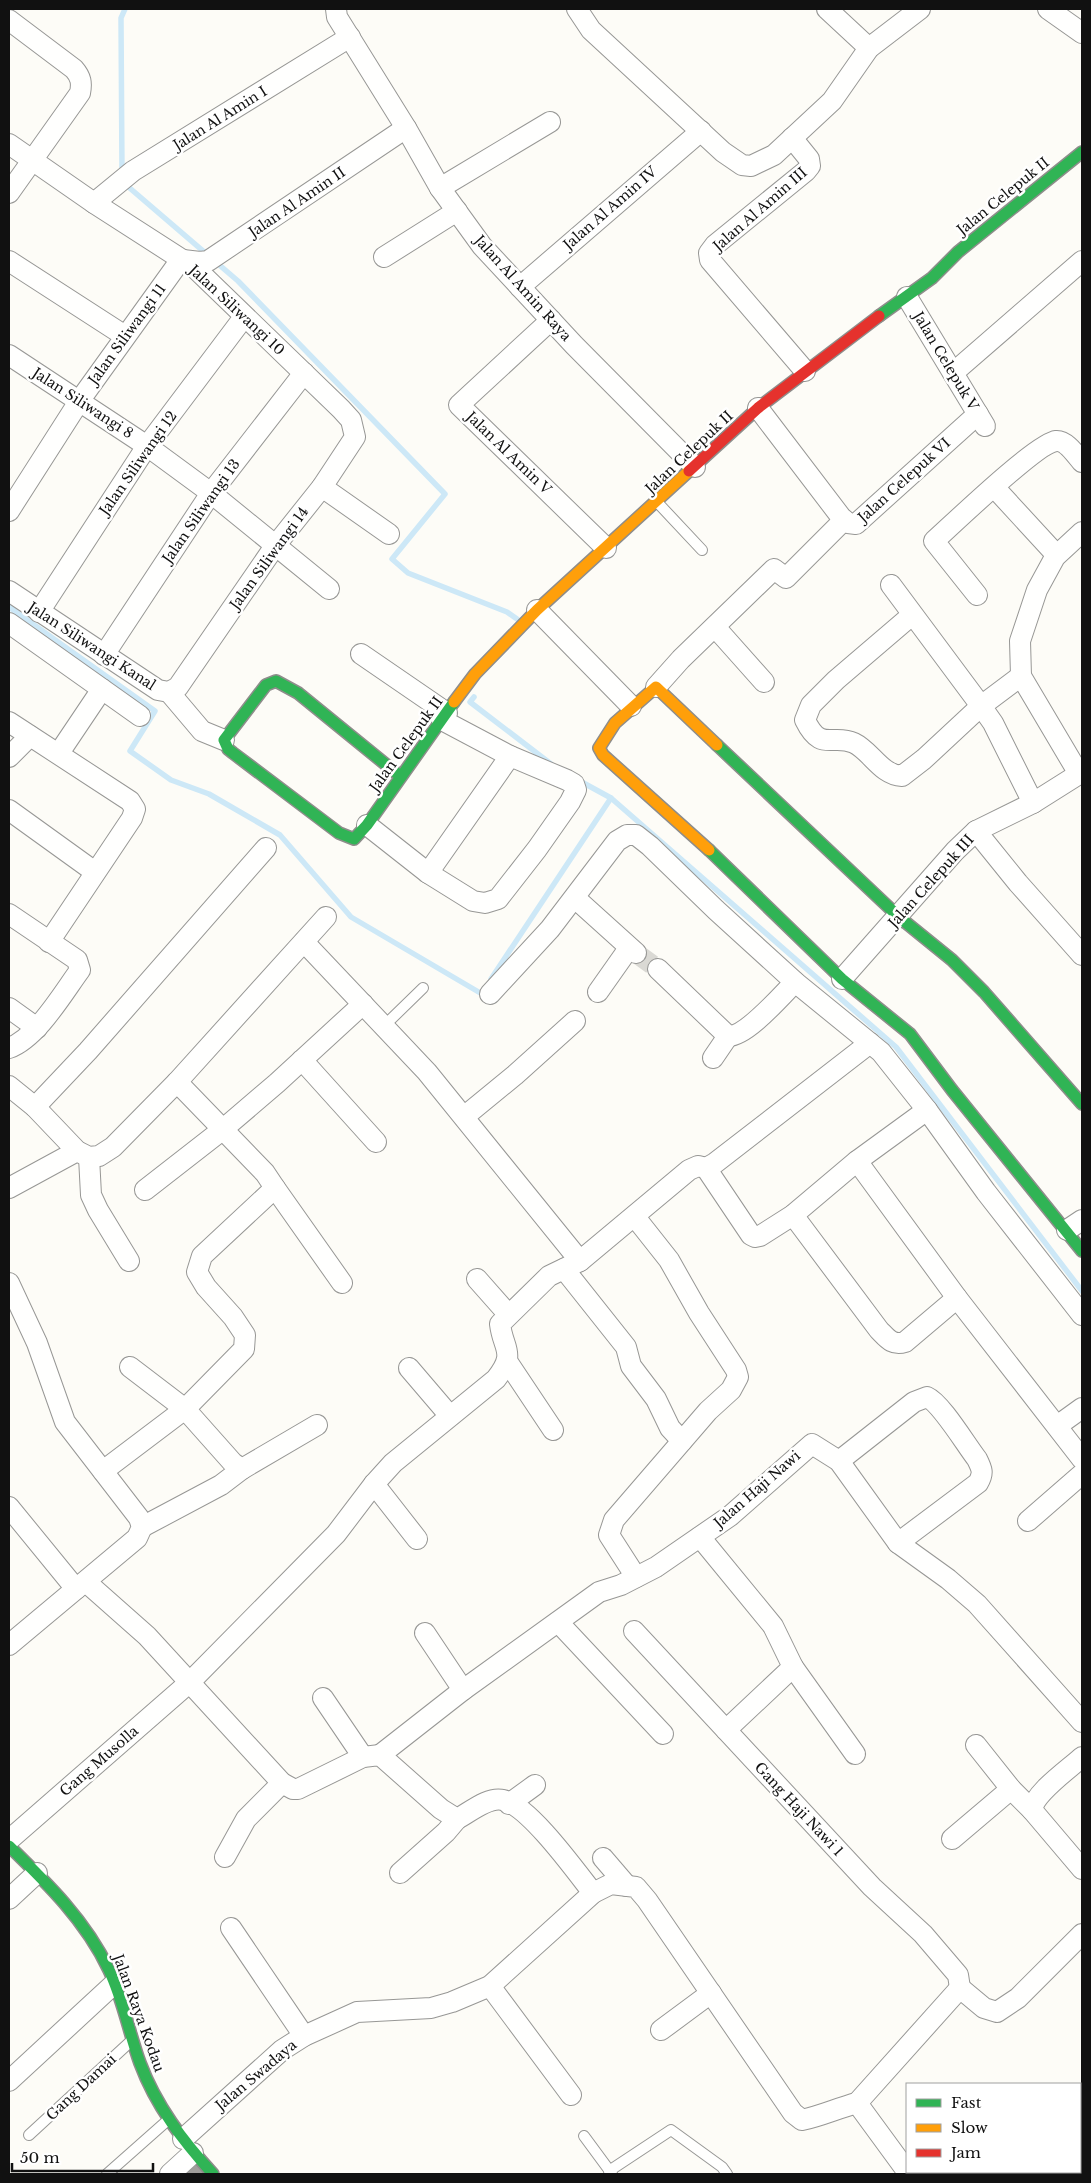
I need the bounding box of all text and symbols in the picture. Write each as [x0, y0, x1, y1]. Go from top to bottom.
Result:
street label: Jalan Al Amin I [168, 82, 270, 155]
street label: Jalan Celepuk II [952, 153, 1053, 240]
street label: Jalan Al Amin IV [558, 162, 661, 255]
street label: Jalan Al Amin II [243, 163, 349, 242]
street label: Jalan Al Amin III [708, 163, 811, 256]
street label: Jalan Al Amin Raya [469, 230, 575, 345]
street label: Jalan Siliwangi 10 [184, 260, 289, 359]
street label: Jalan Siliwangi 11 [83, 280, 170, 390]
street label: Jalan Celepuk V [908, 307, 983, 415]
street label: Jalan Siliwangi 8 [27, 363, 137, 442]
street label: Jalan Al Amin V [461, 406, 556, 499]
street label: Jalan Siliwangi 12 [94, 407, 181, 520]
street label: Jalan Celepuk II [640, 407, 737, 499]
street label: Jalan Celepuk VI [853, 434, 954, 528]
street label: Jalan Siliwangi 13 [157, 455, 244, 568]
street label: Jalan Siliwangi 14 [225, 503, 312, 615]
street label: Jalan Siliwangi Kanal [23, 597, 160, 694]
street label: Jalan Celepuk II [364, 693, 447, 797]
street label: Jalan Celepuk III [883, 830, 978, 933]
street label: Jalan Haji Nawi [709, 1446, 804, 1533]
street label: Gang Musolla [56, 1722, 142, 1800]
street label: Gang Haji Nawi 1 [751, 1758, 847, 1860]
street label: Jalan Raya Kodau [109, 1950, 169, 2075]
street label: Jalan Swadaya [210, 2036, 300, 2116]
street label: Gang Damai [42, 2050, 120, 2124]
legend [906, 2083, 1081, 2173]
text: Fast [951, 2093, 982, 2112]
text: Slow [951, 2118, 988, 2137]
scale bar [12, 2140, 154, 2172]
text: Jam [949, 2143, 981, 2162]
text: 50 m [20, 2148, 60, 2167]

